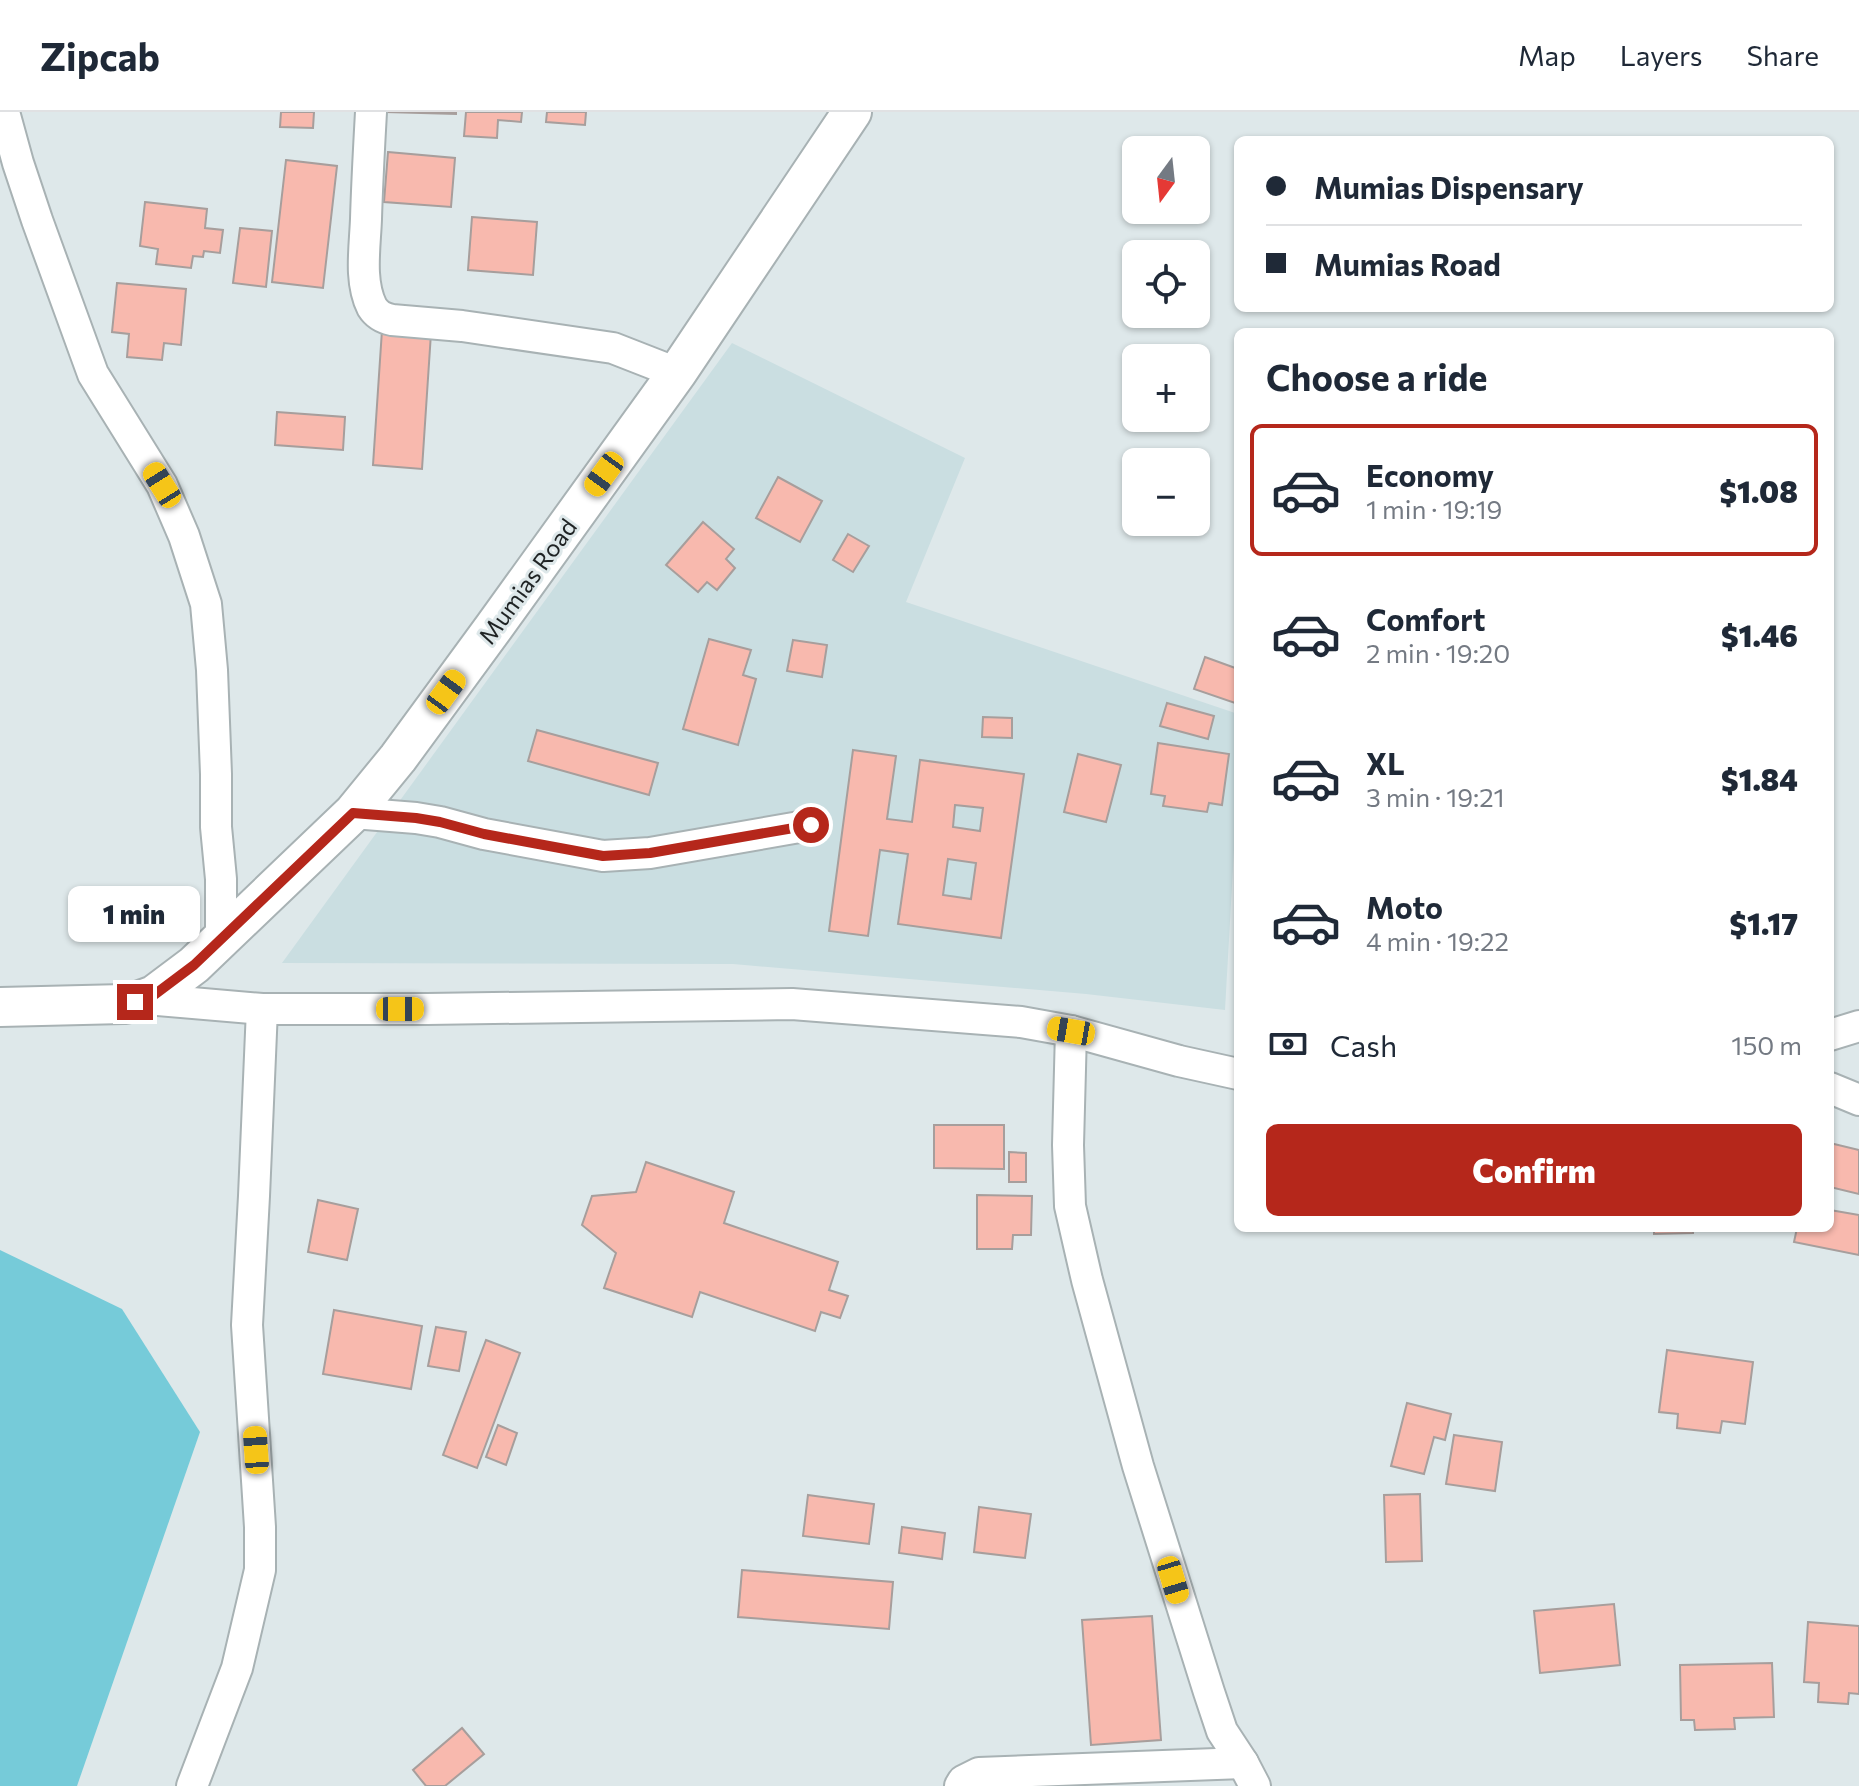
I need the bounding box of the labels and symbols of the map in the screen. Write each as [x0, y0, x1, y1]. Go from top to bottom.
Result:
north arrow [1122, 136, 1210, 224]
car [580, 448, 628, 500]
car [139, 458, 185, 512]
street label: Mumias Road [472, 513, 582, 649]
car [422, 666, 470, 718]
route start [793, 807, 829, 843]
callout: 1 min [69, 886, 201, 942]
route end [117, 984, 153, 1020]
car [376, 997, 424, 1021]
car [1045, 1015, 1097, 1047]
car [242, 1425, 270, 1475]
car [1155, 1554, 1191, 1606]

